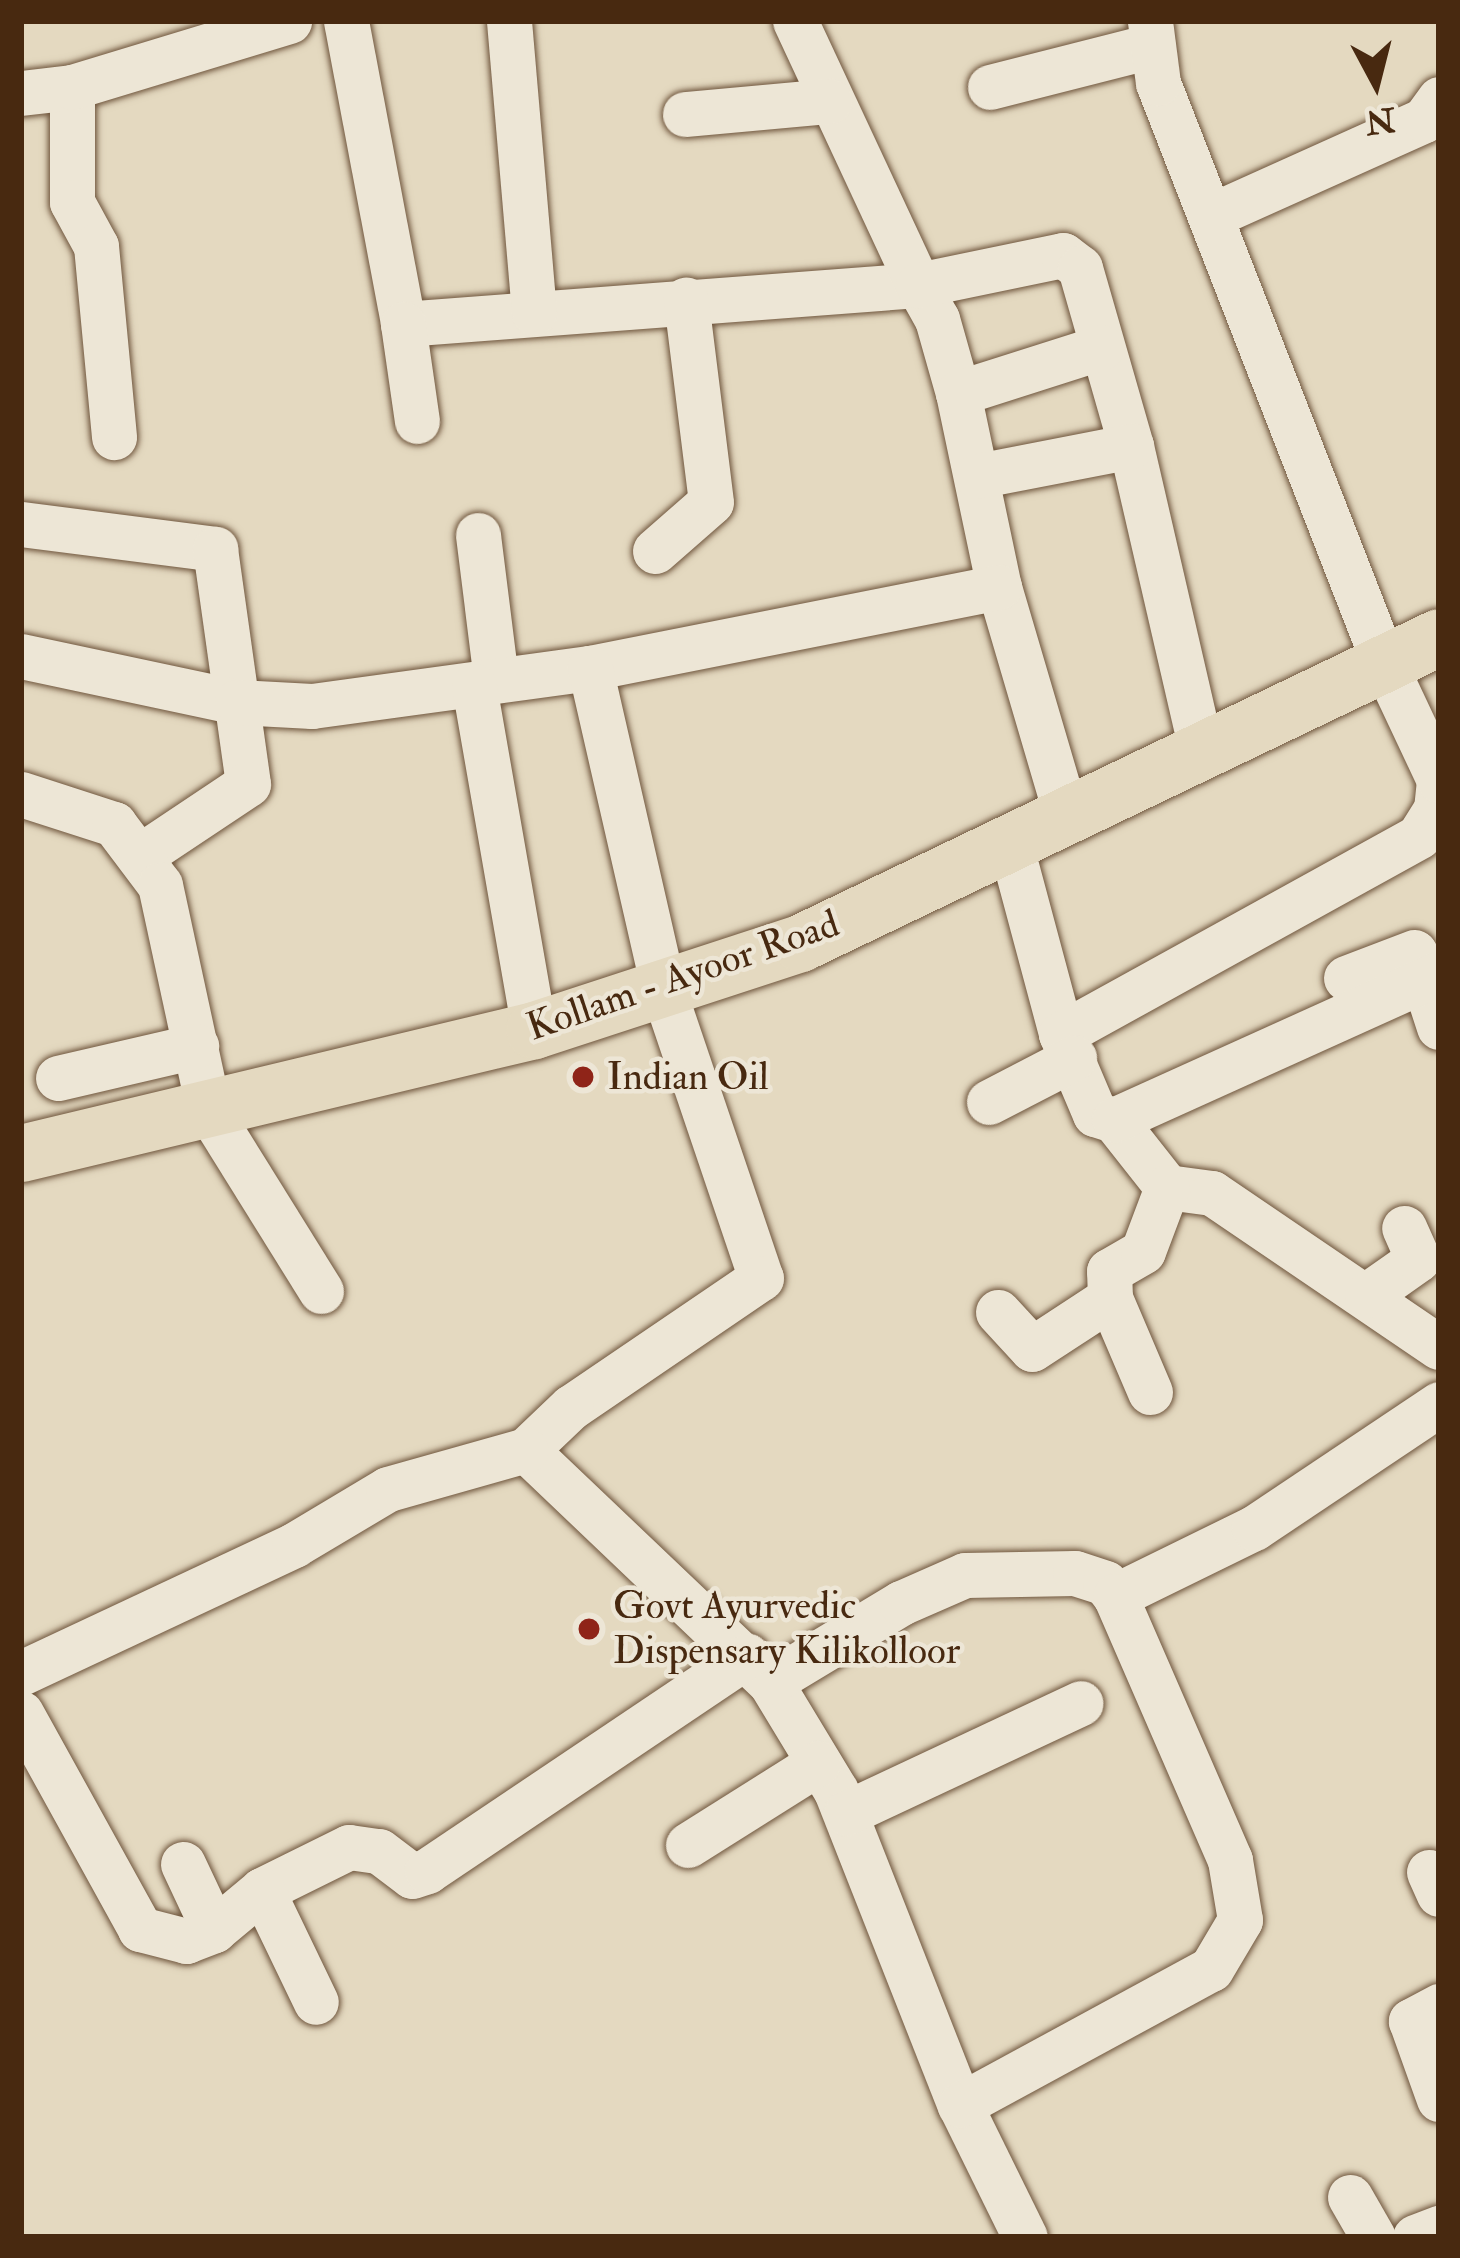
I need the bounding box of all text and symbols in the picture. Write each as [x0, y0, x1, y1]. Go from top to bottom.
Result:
north arrow [1316, 24, 1436, 144]
text: N [1363, 98, 1398, 142]
street label: Kollam - Ayoor Road [521, 901, 845, 1051]
place label: Indian Oil [607, 1054, 769, 1100]
marker: Indian Oil [570, 1064, 596, 1090]
place label: Govt Ayurvedic Dispensary Kilikolloor [613, 1584, 960, 1675]
marker: Govt Ayurvedic Dispensary Kilikolloor [576, 1616, 602, 1642]

